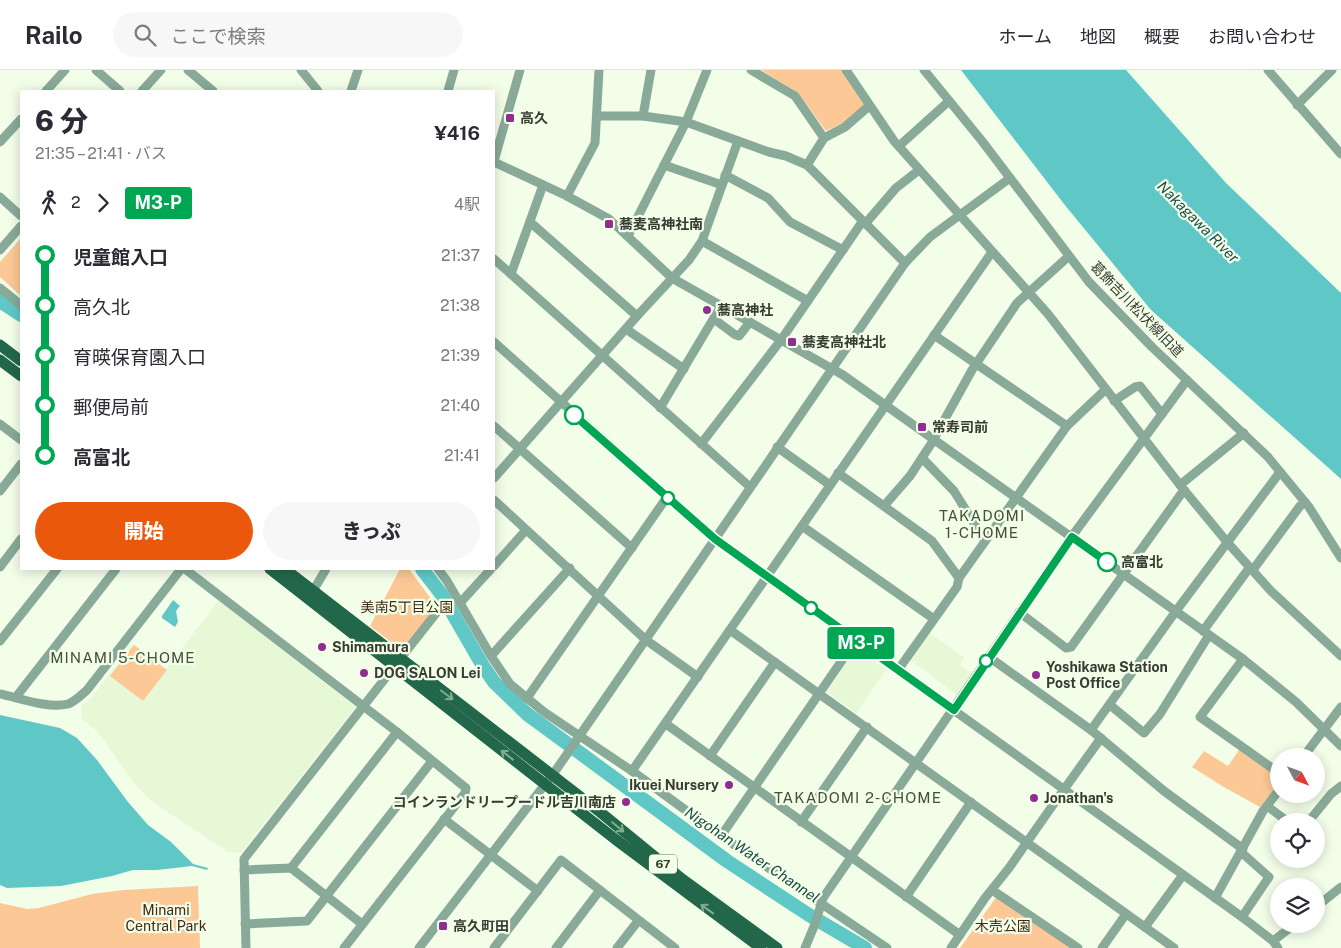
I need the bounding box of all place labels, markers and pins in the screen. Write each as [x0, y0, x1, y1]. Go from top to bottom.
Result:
place label: 高久 [520, 110, 548, 126]
marker: 高久 [504, 112, 516, 124]
place label: 蕎麦高神社南 [619, 216, 703, 232]
marker: 蕎麦高神社南 [603, 218, 615, 230]
place label: 蕎高神社 [717, 302, 773, 318]
marker: 蕎高神社 [701, 304, 713, 316]
place label: 蕎麦高神社北 [802, 334, 886, 350]
marker: 蕎麦高神社北 [786, 336, 798, 348]
unlabelled marker [564, 405, 584, 425]
place label: 常寿司前 [932, 419, 988, 435]
marker: 常寿司前 [916, 421, 928, 433]
unlabelled marker [661, 491, 675, 505]
marker: 高富北 [1097, 552, 1117, 572]
place label: 高富北 [1121, 554, 1163, 570]
unlabelled marker [804, 601, 818, 615]
place label: Shimamura [332, 639, 409, 655]
marker: Shimamura [316, 641, 328, 653]
unlabelled marker [979, 654, 993, 668]
place label: Yoshikawa Station Post Office [1046, 659, 1168, 691]
place label: DOG SALON Lei [374, 665, 480, 681]
marker: DOG SALON Lei [358, 667, 370, 679]
marker: Yoshikawa Station Post Office [1030, 669, 1042, 681]
place label: Ikuei Nursery [629, 777, 719, 793]
marker: Ikuei Nursery [723, 779, 735, 791]
place label: Jonathan's [1044, 790, 1113, 806]
marker: Jonathan's [1028, 792, 1040, 804]
place label: コインランドリープードル吉川南店 [393, 794, 616, 810]
marker: コインランドリープードル吉川南店 [620, 796, 632, 808]
place label: 高久町田 [453, 918, 509, 934]
marker: 高久町田 [437, 920, 449, 932]

